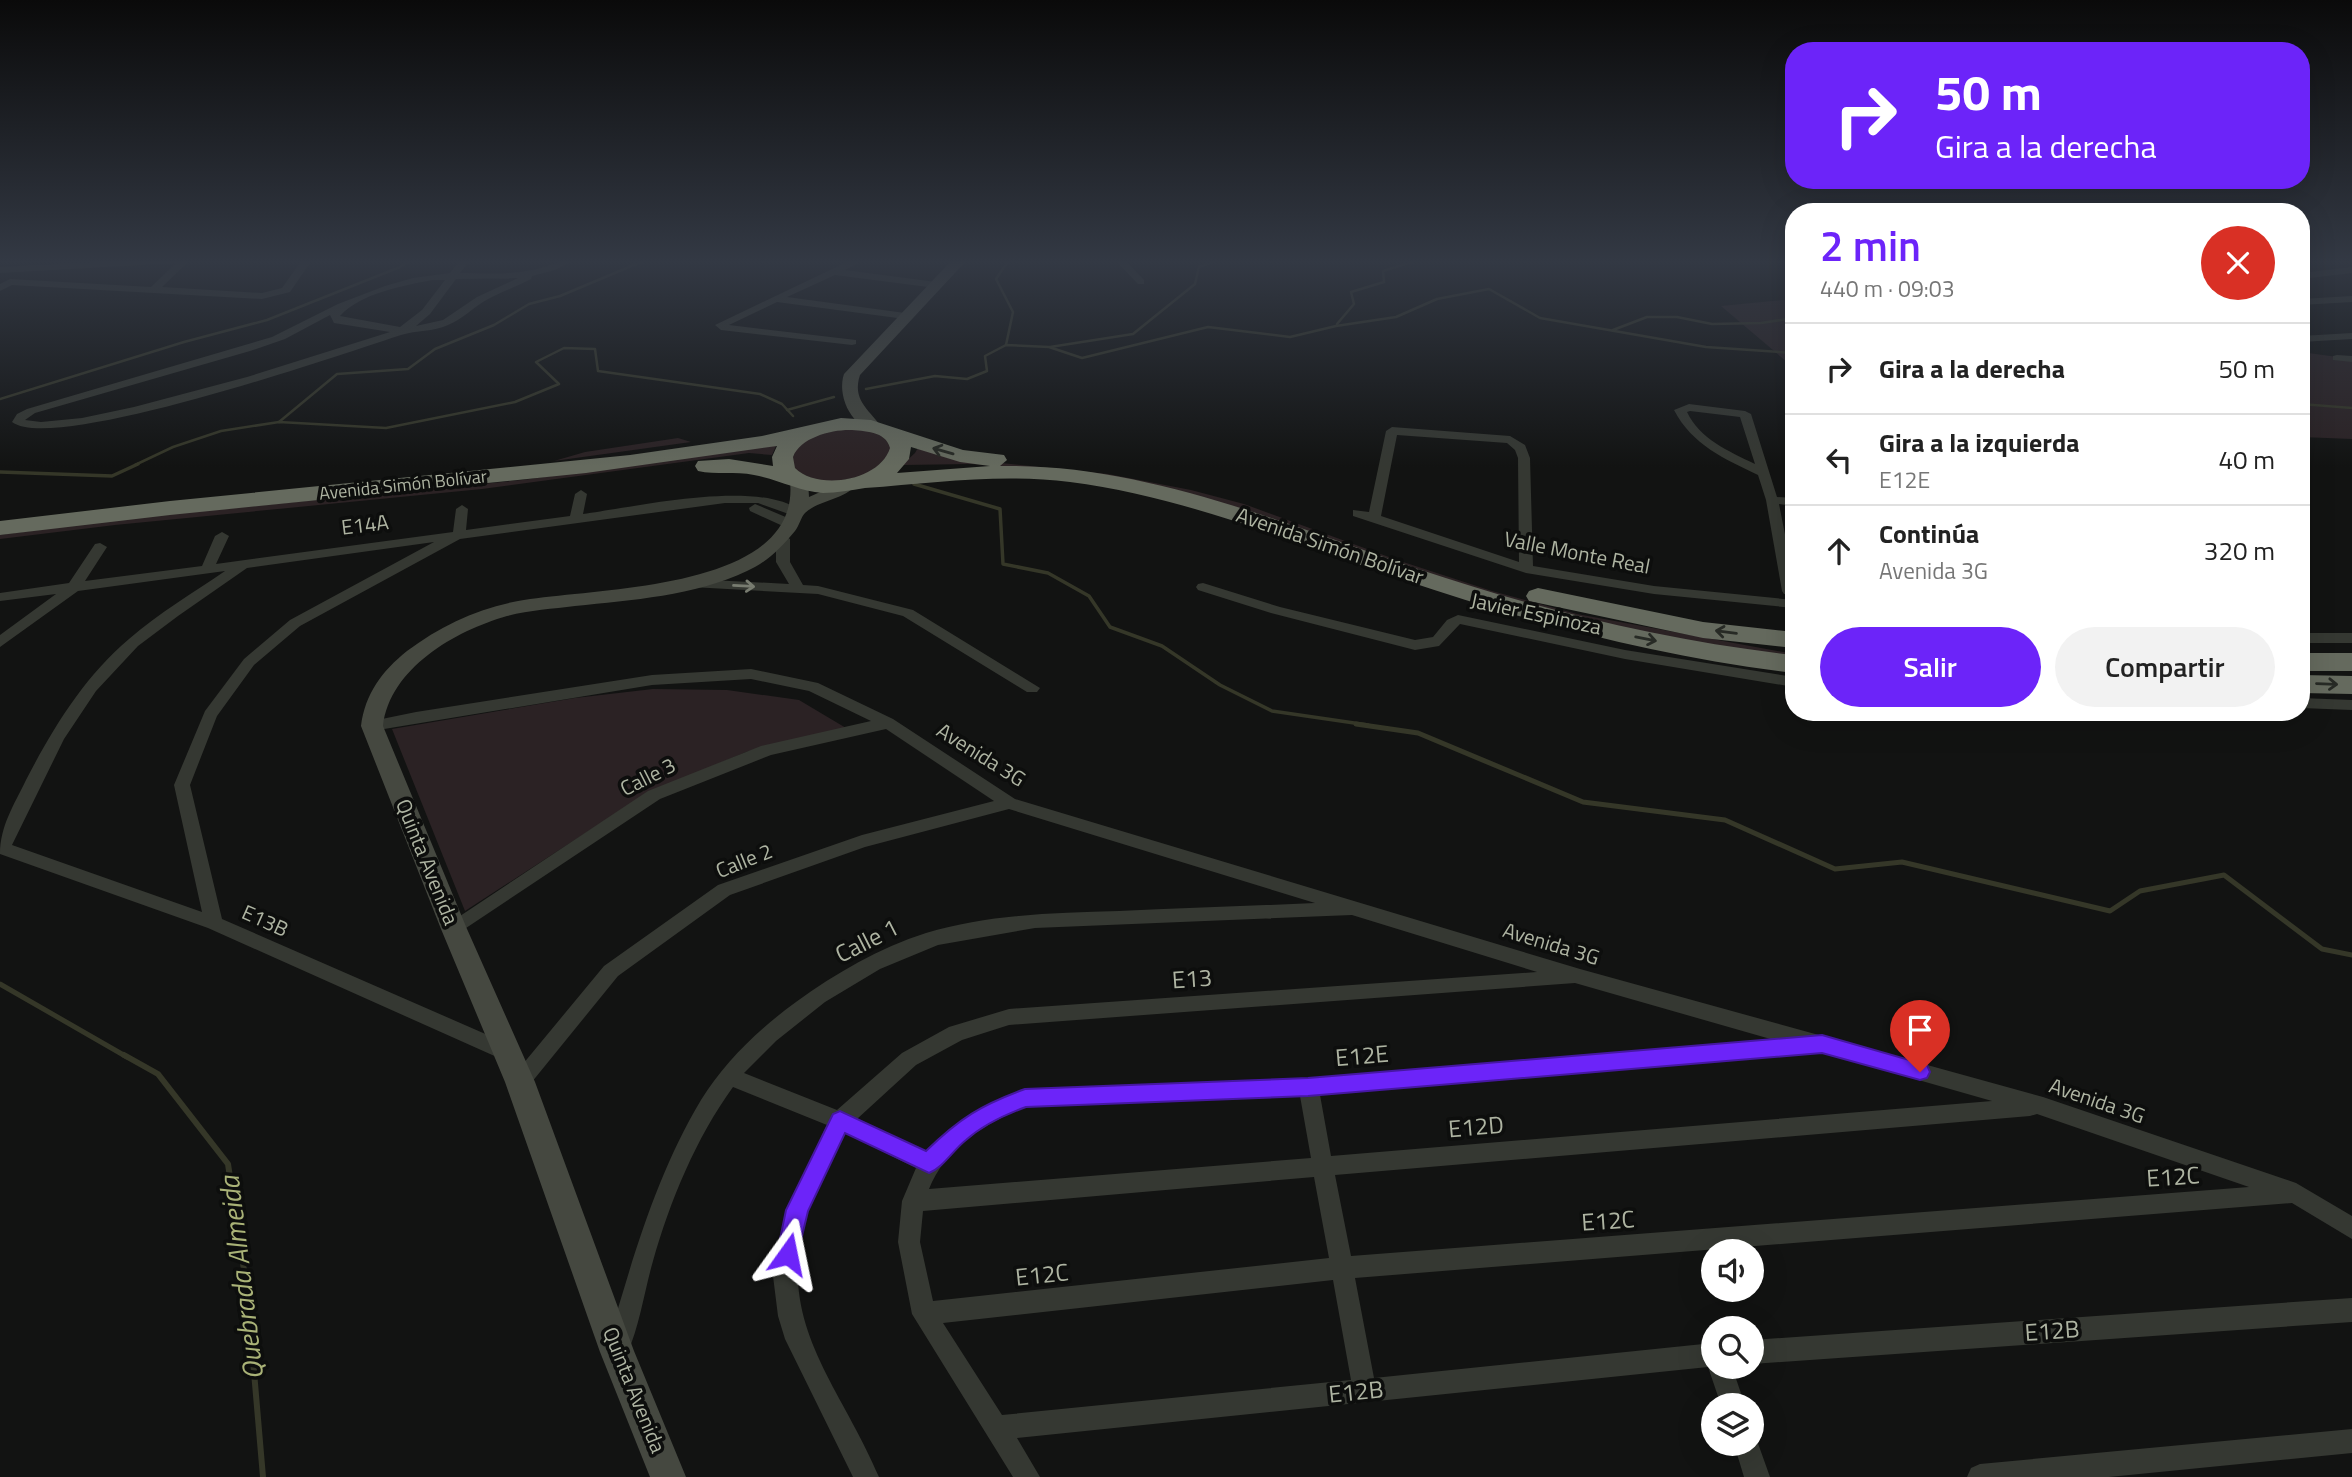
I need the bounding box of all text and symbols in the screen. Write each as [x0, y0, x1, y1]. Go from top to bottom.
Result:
text: 50 m [1935, 54, 2042, 129]
icon: right [1820, 70, 1911, 161]
text: Gira a la derecha [1935, 122, 2157, 170]
text: 2 min [1820, 213, 1921, 277]
button: close [2201, 226, 2275, 300]
text: 440 m · 09:03 [1820, 271, 1955, 306]
text: Gira a la derecha [1879, 349, 2065, 388]
text: 50 m [2218, 349, 2275, 388]
icon: right [1820, 350, 1858, 388]
text: Gira a la izquierda [1879, 423, 2080, 462]
text: 40 m [2218, 440, 2275, 479]
icon: left [1820, 441, 1858, 479]
one-way arrow [932, 444, 954, 457]
street label: Avenida Simón Bolívar [318, 462, 488, 507]
text: E12E [1879, 462, 1930, 497]
street label: Avenida Simón Bolívar [1232, 498, 1428, 592]
street label: E14A [339, 505, 391, 543]
text: Continúa [1879, 514, 1979, 553]
street label: Valle Monte Real [1501, 522, 1653, 582]
text: 320 m [2204, 531, 2275, 570]
icon: ahead [1820, 532, 1858, 570]
text: Avenida 3G [1879, 553, 1988, 588]
one-way arrow [732, 579, 755, 592]
street label: Javier Espinoza [1468, 584, 1605, 643]
one-way arrow [1715, 626, 1738, 639]
button: Salir [1820, 627, 2041, 707]
button: Compartir [2055, 627, 2275, 707]
one-way arrow [1634, 632, 1657, 646]
one-way arrow [2315, 678, 2338, 691]
street label: Avenida 3G [931, 714, 1032, 794]
street label: Calle 3 [614, 749, 681, 804]
street label: Quinta Avenida [388, 794, 468, 930]
street label: Calle 2 [710, 834, 777, 886]
street label: E13B [237, 896, 294, 944]
street label: Calle 1 [829, 909, 905, 971]
street label: Avenida 3G [1499, 913, 1604, 973]
street label: E13 [1171, 959, 1213, 997]
pin [1890, 1000, 1950, 1072]
icon: arrive [1901, 1011, 1939, 1049]
street label: E12E [1334, 1035, 1390, 1075]
street label: Avenida 3G [2045, 1069, 2150, 1131]
street label: E12D [1447, 1106, 1505, 1146]
street label: E12C [2145, 1156, 2201, 1196]
water label: Quebrada Almeida [206, 1172, 274, 1382]
street label: E12C [1580, 1200, 1636, 1240]
position arrow [751, 1217, 825, 1291]
map controls [1701, 1239, 1764, 1456]
button: sound [1701, 1239, 1764, 1302]
street label: E12C [1014, 1253, 1070, 1295]
street label: E12B [2023, 1310, 2081, 1350]
button: search [1701, 1316, 1764, 1379]
street label: Quinta Avenida [595, 1322, 675, 1458]
street label: E12B [1327, 1370, 1385, 1412]
button: layers [1701, 1393, 1764, 1456]

